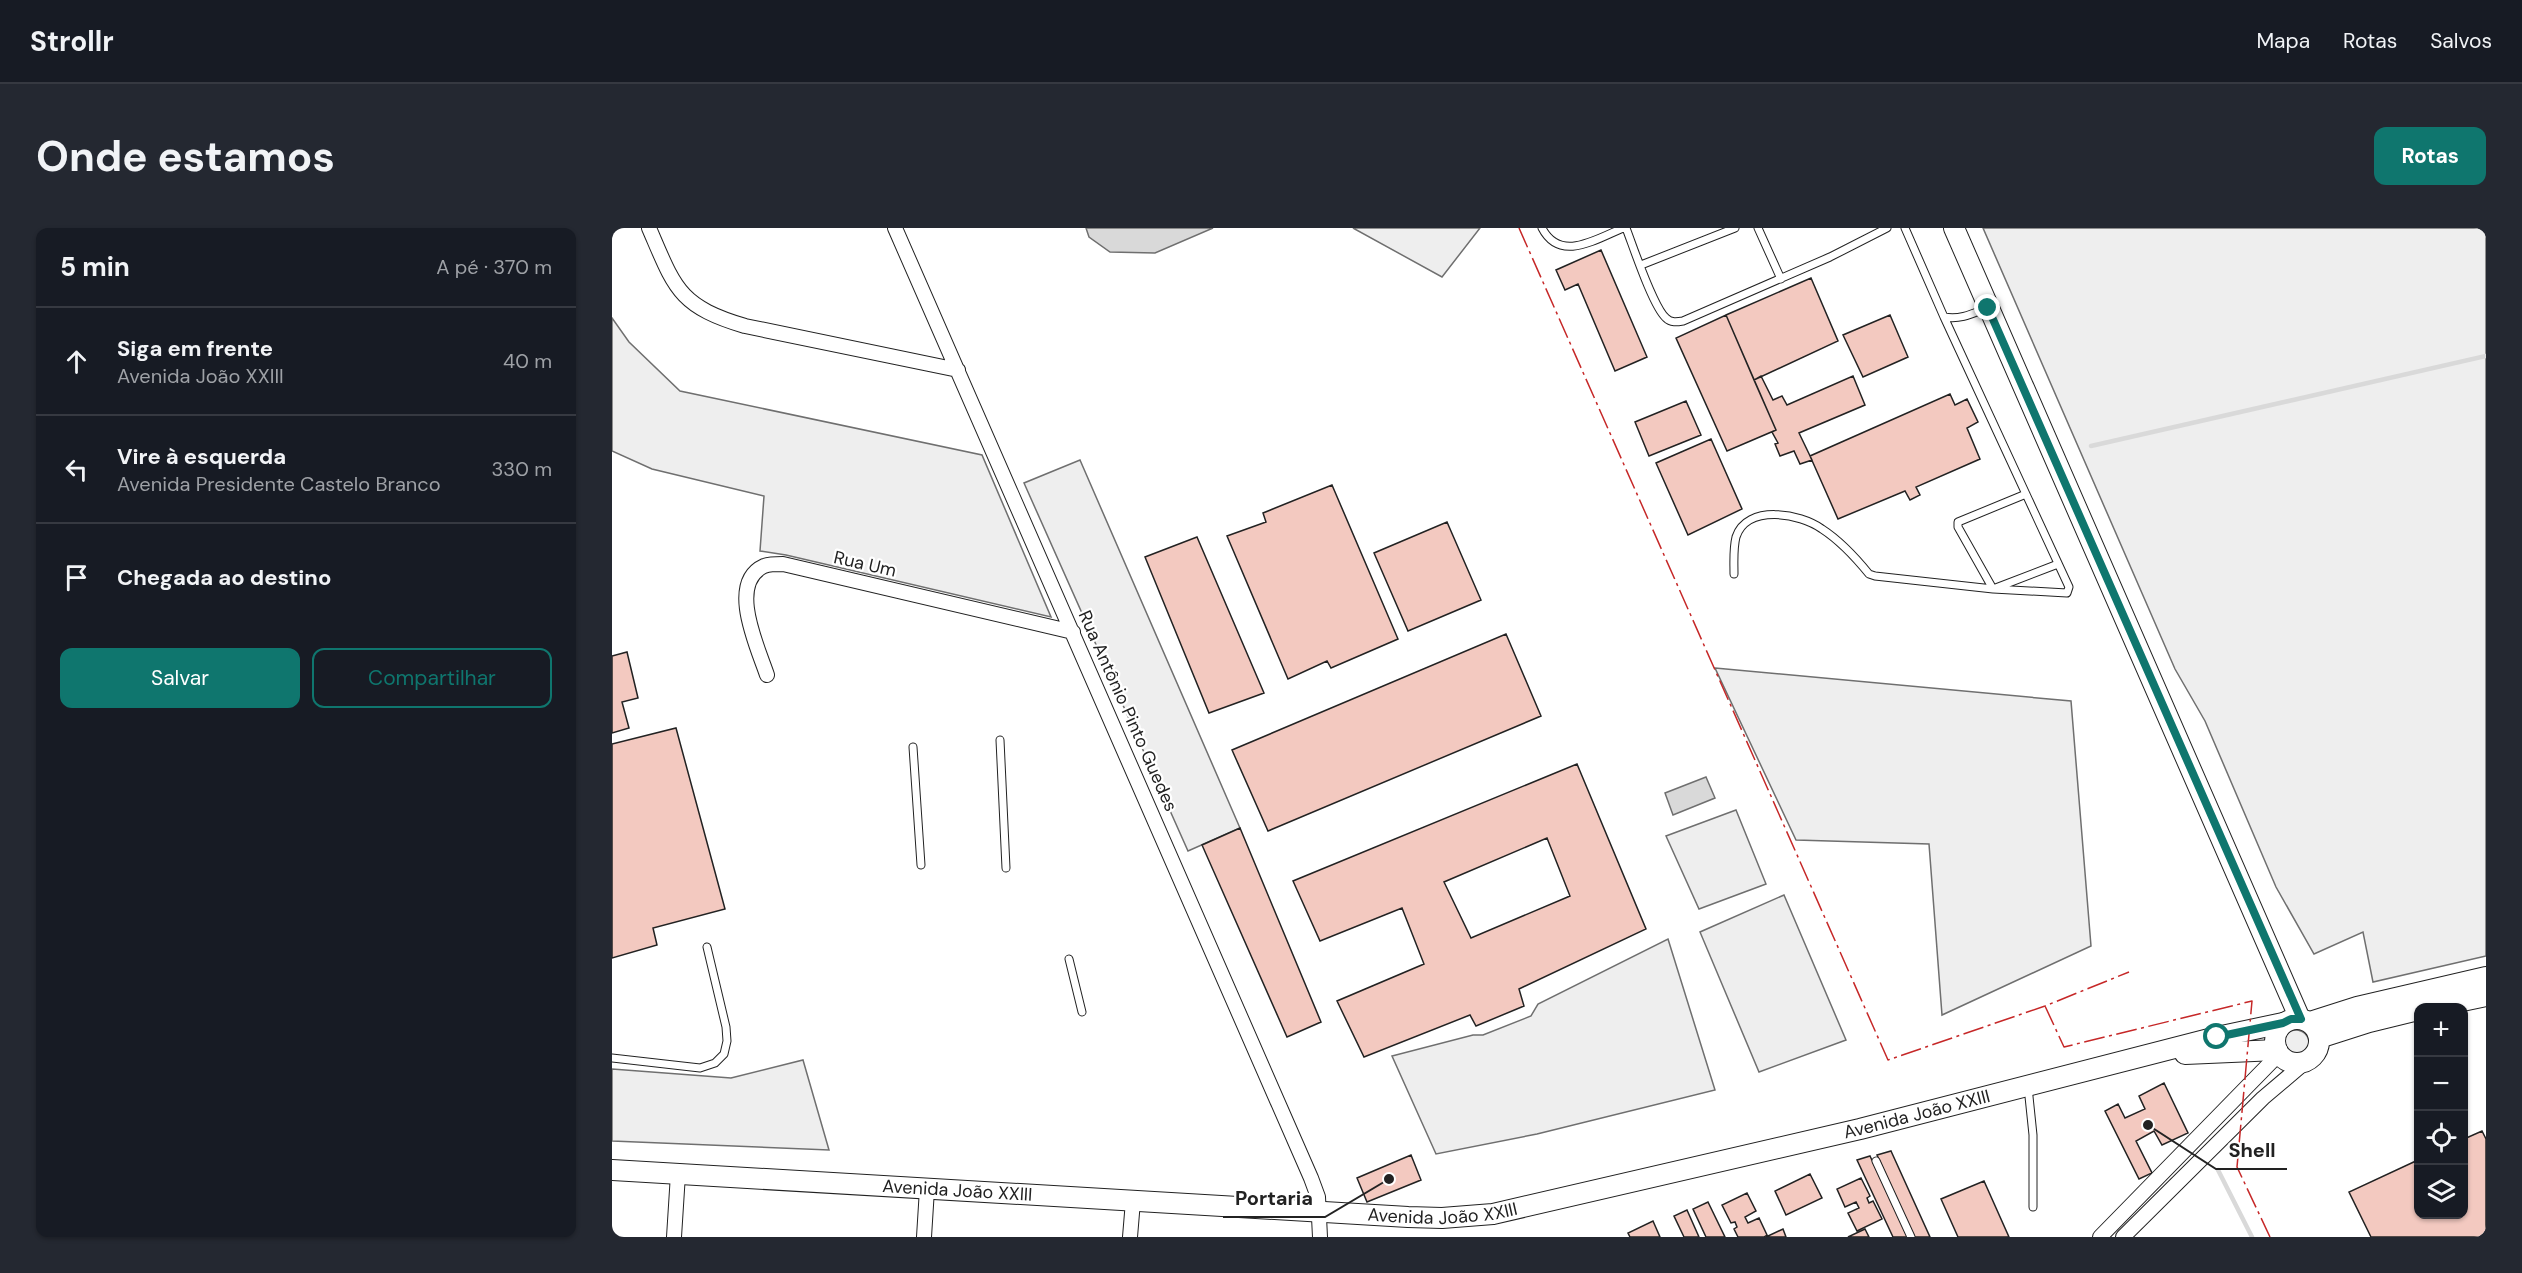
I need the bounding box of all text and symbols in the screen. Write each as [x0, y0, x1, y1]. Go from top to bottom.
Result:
text: Strollr [30, 23, 114, 60]
text: Mapa [2256, 27, 2310, 55]
text: Rotas [2343, 27, 2397, 55]
text: Salvos [2430, 27, 2492, 55]
button: Rotas [2374, 127, 2486, 185]
text: Onde estamos [36, 129, 335, 184]
text: 5 min [60, 250, 130, 284]
text: A pé · 370 m [436, 254, 552, 280]
route end [1974, 294, 2000, 320]
text: Siga em frente [117, 334, 273, 363]
icon: ahead [60, 345, 93, 378]
text: 40 m [503, 348, 552, 374]
text: Avenida João XXIII [117, 363, 284, 389]
text: Vire à esquerda [117, 442, 286, 471]
icon: left [60, 453, 93, 486]
text: 330 m [492, 456, 552, 482]
text: Avenida Presidente Castelo Branco [117, 471, 441, 497]
street label: Rua Um [831, 545, 899, 583]
icon: arrive [60, 561, 93, 594]
text: Chegada ao destino [117, 563, 331, 592]
street label: Rua Antônio Pinto Guedes [1073, 607, 1183, 815]
button: Salvar [60, 648, 300, 708]
button: Compartilhar [312, 648, 552, 708]
map controls [2414, 1003, 2468, 1219]
button: + [2414, 1003, 2468, 1057]
route start [2203, 1023, 2229, 1049]
button: − [2414, 1057, 2468, 1111]
street label: Avenida João XXIII [1841, 1084, 1993, 1144]
button: locate [2414, 1111, 2468, 1165]
callout: Shell [2216, 1131, 2287, 1169]
text: Shell [2228, 1137, 2276, 1163]
button: layers [2414, 1165, 2468, 1219]
street label: Avenida João XXIII [882, 1174, 1033, 1207]
callout: Portaria [1223, 1179, 1325, 1217]
text: Portaria [1235, 1185, 1313, 1211]
street label: Avenida João XXIII [1367, 1197, 1520, 1230]

